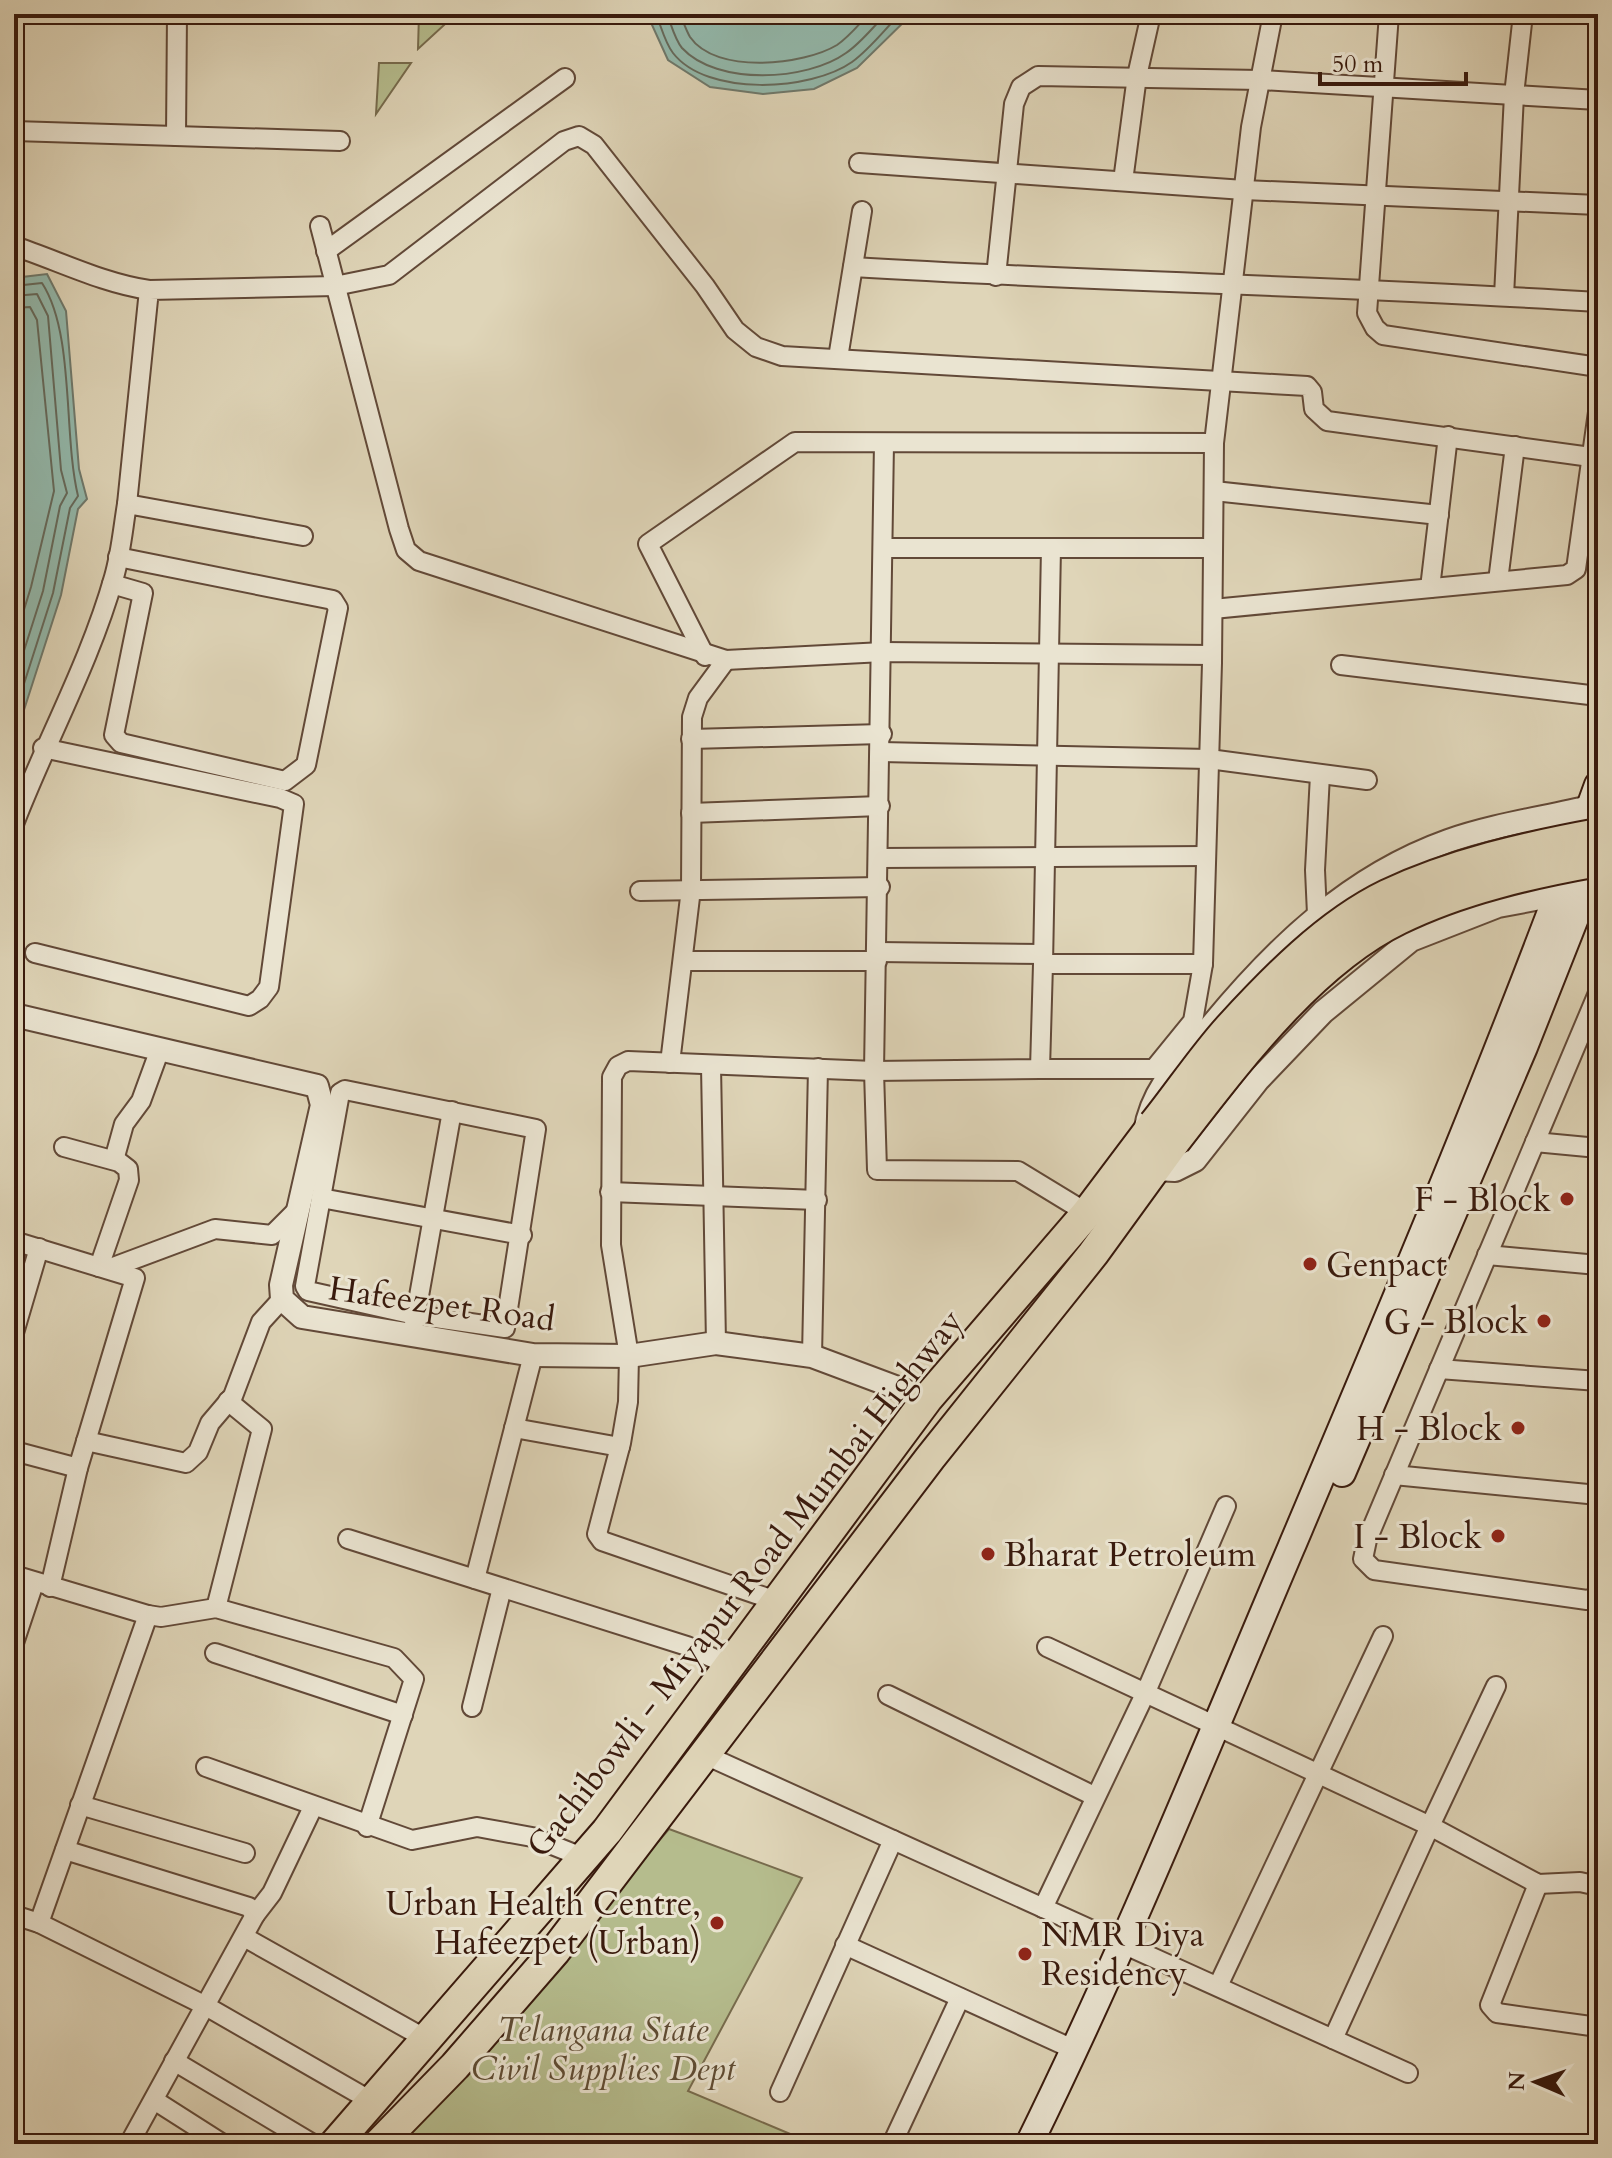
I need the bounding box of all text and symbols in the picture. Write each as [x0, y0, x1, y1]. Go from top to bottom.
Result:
scale bar [1320, 36, 1466, 86]
text: 50 m [1332, 48, 1384, 81]
place label: F - Block [1414, 1177, 1552, 1223]
marker: F - Block [1558, 1190, 1576, 1208]
place label: Genpact [1326, 1242, 1447, 1288]
marker: Genpact [1301, 1255, 1319, 1273]
street label: Hafeezpet Road [326, 1265, 558, 1343]
place label: G - Block [1384, 1299, 1529, 1345]
street label: Gachibowli - Miyapur Road Mumbai Highway [516, 1300, 973, 1867]
marker: G - Block [1535, 1312, 1553, 1330]
place label: H - Block [1356, 1406, 1503, 1452]
marker: H - Block [1509, 1419, 1527, 1437]
place label: I - Block [1353, 1514, 1483, 1560]
marker: I - Block [1489, 1527, 1507, 1545]
place label: Bharat Petroleum [1004, 1532, 1256, 1578]
marker: Bharat Petroleum [979, 1545, 997, 1563]
place label: Urban Health Centre, Hafeezpet (Urban) [386, 1881, 701, 1966]
place label: NMR Diya Residency [1041, 1912, 1205, 1997]
marker: Urban Health Centre, Hafeezpet (Urban) [708, 1914, 726, 1932]
marker: NMR Diya Residency [1016, 1945, 1034, 1963]
park label: Telangana State Civil Supplies Dept [471, 2007, 736, 2092]
north arrow [1496, 2042, 1576, 2122]
text: N [1502, 2071, 1532, 2091]

